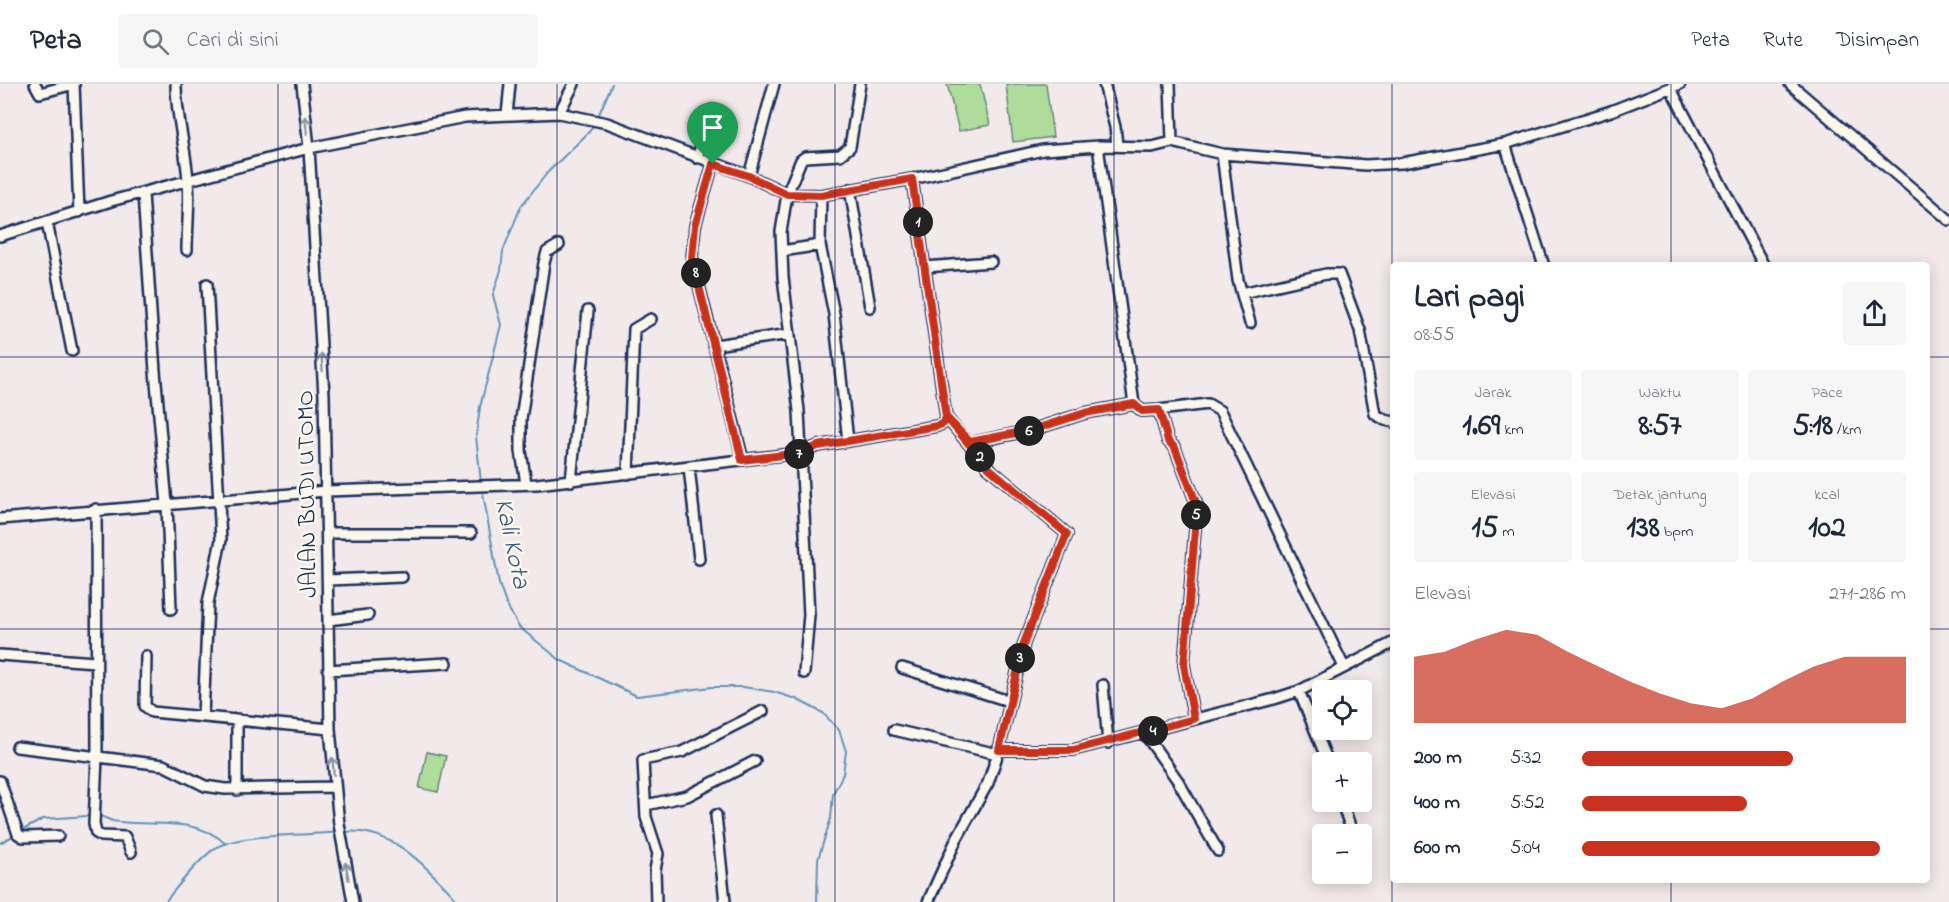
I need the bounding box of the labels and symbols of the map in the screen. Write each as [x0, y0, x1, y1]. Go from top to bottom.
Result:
pin [687, 102, 738, 164]
one-way arrow [300, 116, 311, 136]
pin: 1 [903, 207, 933, 237]
pin: 8 [681, 258, 711, 288]
one-way arrow [317, 352, 328, 372]
street label: JALAN BUDI UTOMO [289, 390, 328, 598]
pin: 6 [1014, 416, 1044, 446]
pin: 7 [784, 439, 814, 469]
pin: 2 [965, 442, 995, 472]
water label: Kali Kota [483, 495, 539, 593]
pin: 5 [1181, 500, 1211, 530]
pin: 3 [1005, 643, 1035, 673]
pin: 4 [1138, 716, 1168, 746]
one-way arrow [327, 757, 338, 777]
one-way arrow [342, 862, 353, 882]

